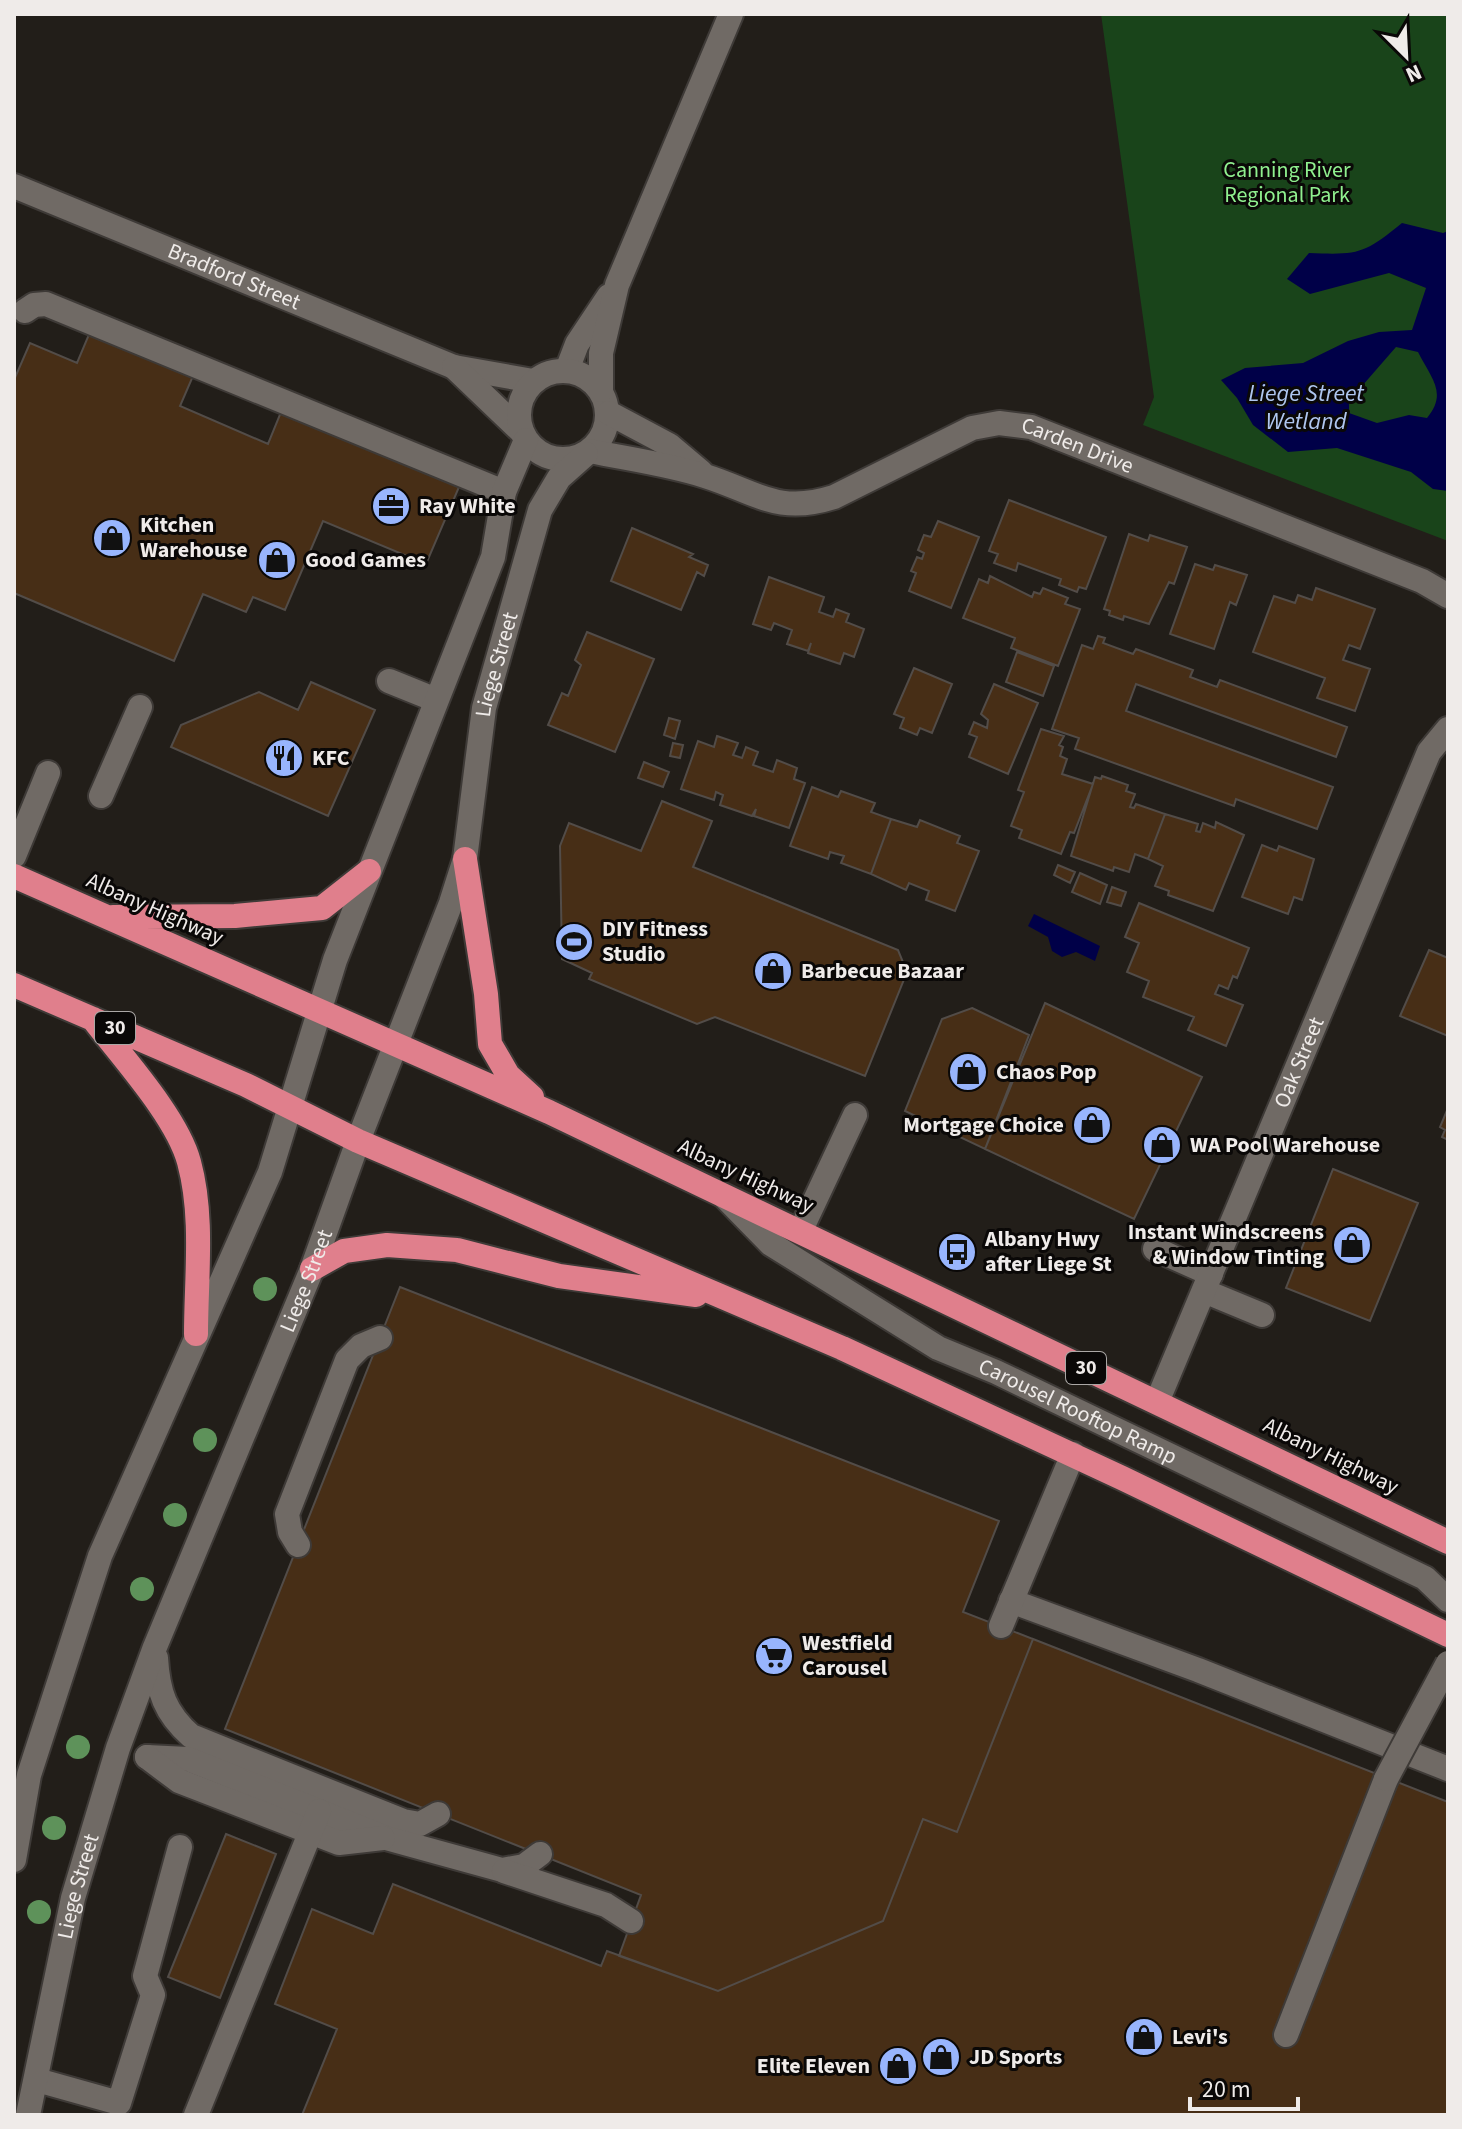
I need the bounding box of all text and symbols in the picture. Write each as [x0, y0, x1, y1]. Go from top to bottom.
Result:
north arrow [1366, 16, 1446, 96]
text: N [1401, 56, 1427, 91]
park label: Canning River Regional Park [1223, 154, 1351, 211]
street label: Bradford Street [163, 235, 306, 318]
water label: Liege Street Wetland [1248, 376, 1365, 439]
street label: Carden Drive [1020, 410, 1138, 482]
office icon: Ray White [370, 485, 412, 527]
place label: Ray White [419, 490, 516, 522]
place label: Kitchen Warehouse [140, 509, 248, 566]
shop icon: Kitchen Warehouse [91, 517, 133, 559]
shop icon: Good Games [256, 539, 298, 581]
place label: Good Games [305, 544, 426, 576]
street label: Liege Street [467, 608, 527, 719]
restaurant icon: KFC [263, 737, 305, 779]
place label: KFC [312, 742, 350, 774]
street label: Albany Highway [81, 864, 229, 954]
place label: DIY Fitness Studio [602, 913, 708, 970]
sports icon: DIY Fitness Studio [553, 921, 595, 963]
shop icon: Barbecue Bazaar [752, 950, 794, 992]
place label: Barbecue Bazaar [801, 955, 964, 987]
street label: Oak Street [1266, 1011, 1333, 1113]
road number: 30 [95, 1012, 135, 1044]
shop icon: Chaos Pop [947, 1051, 989, 1093]
place label: Chaos Pop [996, 1056, 1097, 1088]
shop icon: Mortgage Choice [1071, 1104, 1113, 1146]
place label: Mortgage Choice [903, 1109, 1064, 1141]
shop icon: WA Pool Warehouse [1141, 1124, 1183, 1166]
place label: WA Pool Warehouse [1190, 1129, 1380, 1161]
street label: Albany Highway [673, 1130, 820, 1222]
place label: Instant Windscreens & Window Tinting [1128, 1216, 1324, 1273]
place label: Albany Hwy after Liege St [984, 1223, 1112, 1280]
shop icon: Instant Windscreens & Window Tinting [1331, 1224, 1373, 1266]
street label: Liege Street [271, 1225, 341, 1337]
bus stop icon: Albany Hwy after Liege St [936, 1231, 978, 1273]
street label: Carousel Rooftop Ramp [974, 1350, 1182, 1473]
road number: 30 [1066, 1352, 1106, 1384]
street label: Albany Highway [1258, 1409, 1405, 1503]
place label: Westfield Carousel [802, 1627, 893, 1684]
supermarket icon: Westfield Carousel [753, 1635, 795, 1677]
street label: Liege Street [49, 1829, 108, 1942]
shop icon: Levi's [1123, 2016, 1165, 2058]
place label: Levi's [1172, 2021, 1228, 2053]
shop icon: JD Sports [920, 2036, 962, 2078]
place label: JD Sports [969, 2041, 1063, 2073]
shop icon: Elite Eleven [877, 2045, 919, 2087]
place label: Elite Eleven [757, 2050, 870, 2082]
scale bar [1190, 2061, 1298, 2111]
text: 20 m [1202, 2072, 1251, 2107]

